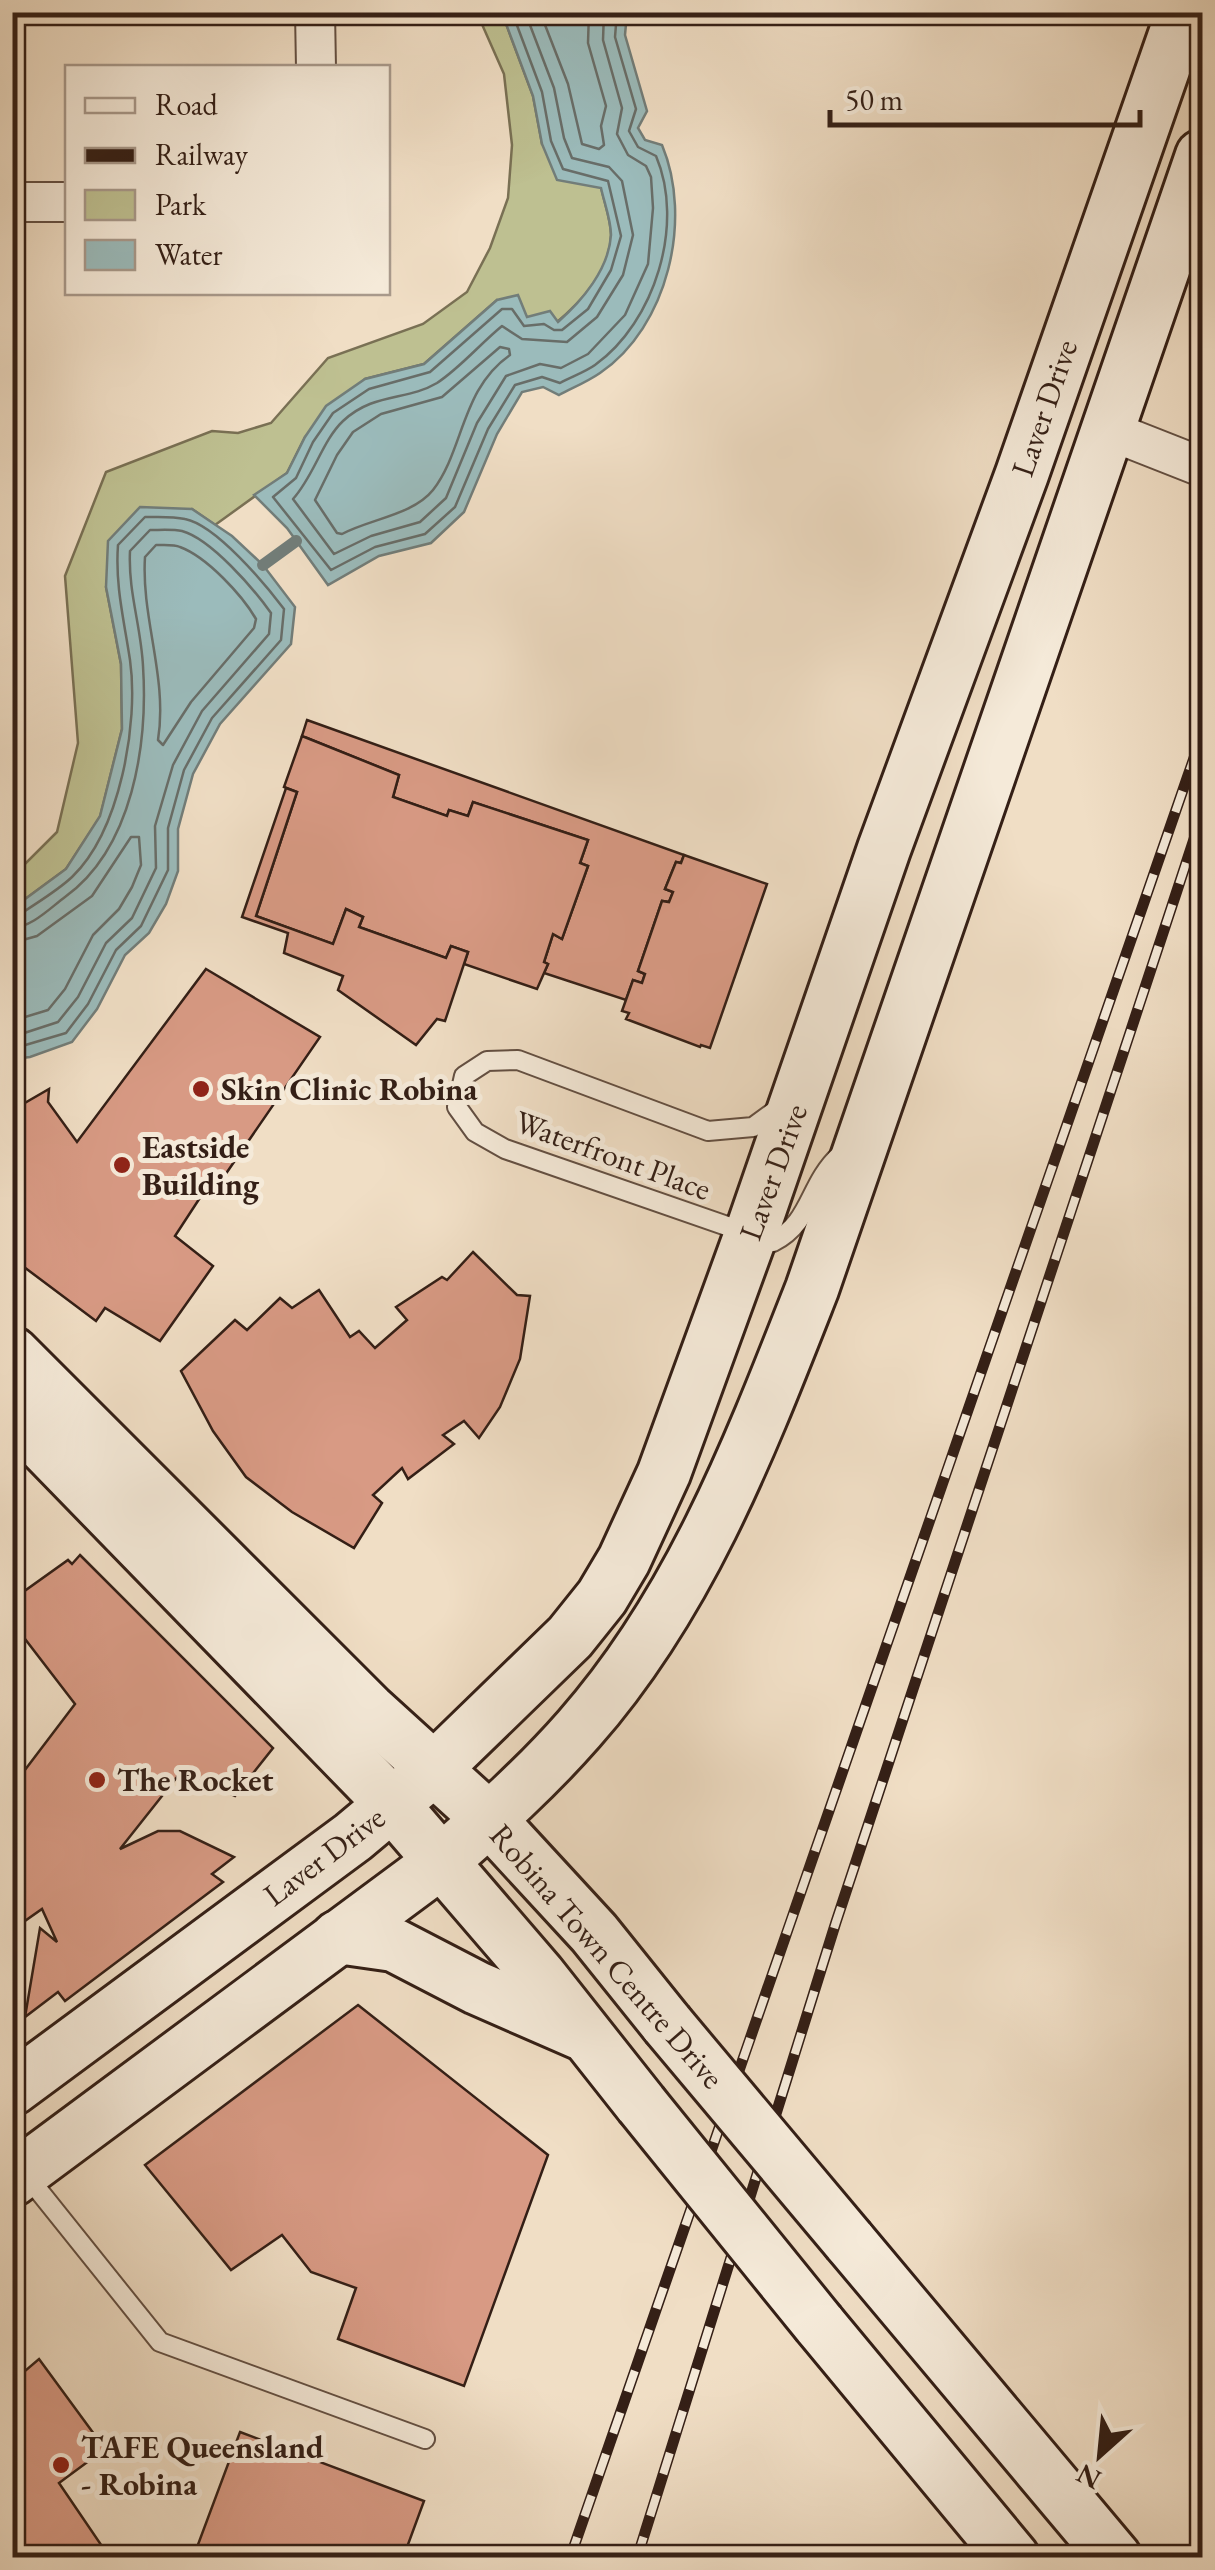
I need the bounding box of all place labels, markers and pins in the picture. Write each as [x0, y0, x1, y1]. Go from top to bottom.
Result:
place label: Skin Clinic Robina [221, 1068, 478, 1110]
marker: Skin Clinic Robina [190, 1078, 212, 1100]
place label: Eastside Building [142, 1126, 260, 1205]
marker: Eastside Building [111, 1154, 133, 1176]
place label: The Rocket [117, 1759, 274, 1801]
marker: The Rocket [86, 1769, 108, 1791]
place label: TAFE Queensland - Robina [81, 2426, 324, 2505]
marker: TAFE Queensland - Robina [50, 2454, 72, 2476]

